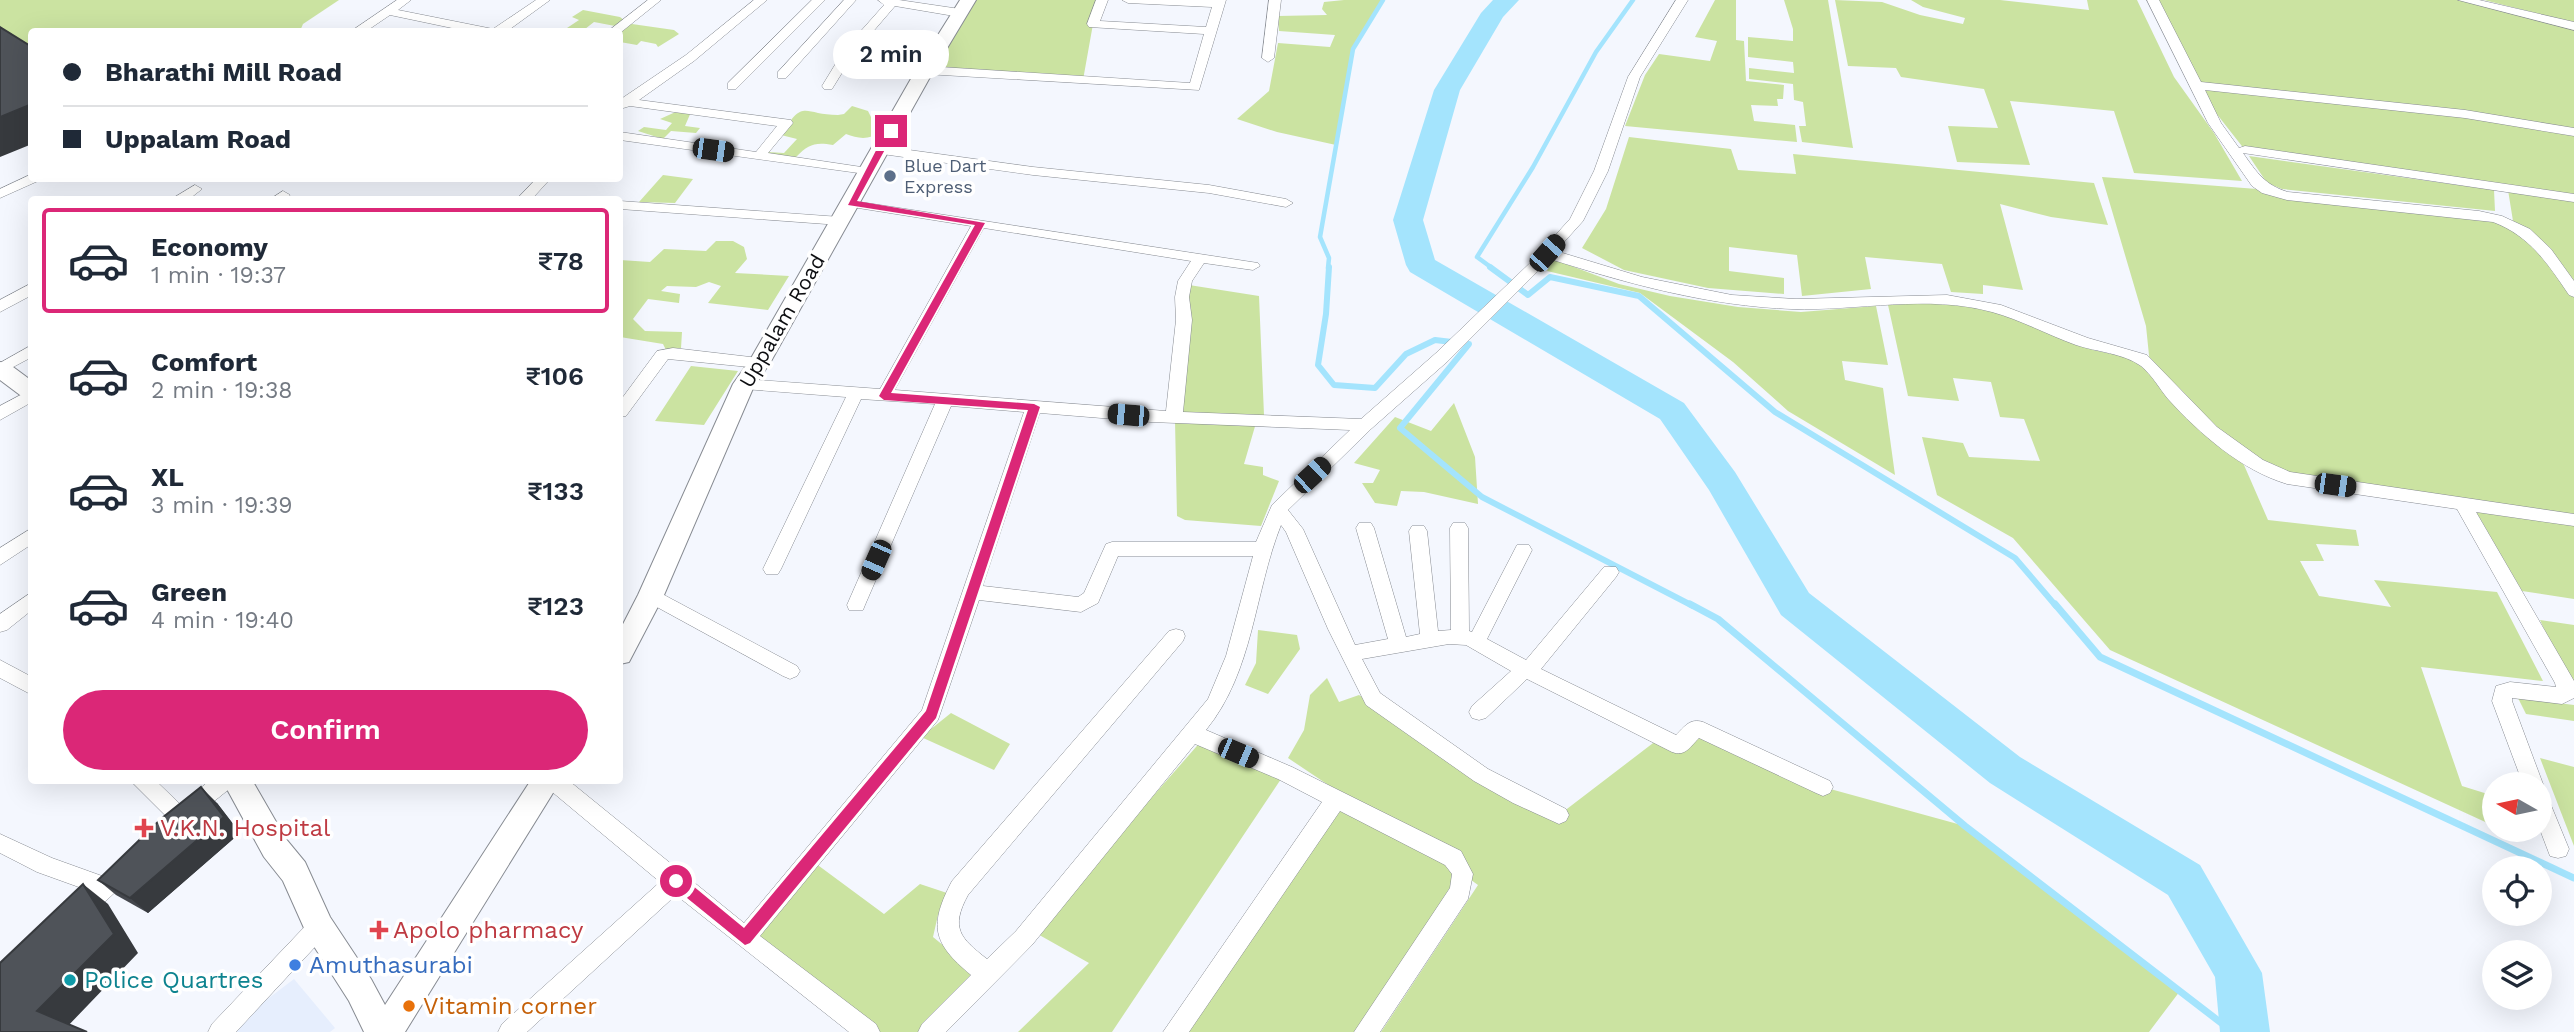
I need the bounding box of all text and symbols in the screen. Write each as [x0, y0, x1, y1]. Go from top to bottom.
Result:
callout: 2 min [833, 30, 949, 78]
text: 2 min [859, 41, 923, 68]
text: Bharathi Mill Road [105, 57, 342, 87]
route end [875, 115, 907, 147]
text: Uppalam Road [105, 124, 291, 154]
car [691, 137, 736, 163]
place label: Blue Dart Express [904, 155, 987, 197]
marker: Blue Dart Express [882, 168, 898, 184]
icon: car [67, 229, 130, 292]
car [1526, 230, 1569, 276]
text: Economy [151, 232, 268, 262]
text: ₹78 [538, 246, 584, 276]
street label: Uppalam Road [733, 250, 830, 392]
text: 1 min · 19:37 [151, 262, 286, 289]
icon: car [67, 344, 130, 407]
text: Comfort [151, 347, 257, 377]
text: ₹106 [525, 361, 584, 391]
text: 2 min · 19:38 [151, 377, 293, 404]
car [1107, 403, 1150, 427]
car [1290, 453, 1335, 497]
icon: car [67, 459, 130, 522]
text: XL [151, 462, 184, 492]
car [2313, 472, 2358, 498]
text: ₹133 [527, 476, 584, 506]
text: 3 min · 19:39 [151, 492, 293, 519]
car [858, 537, 895, 583]
icon: car [67, 574, 130, 637]
text: Green [151, 577, 227, 607]
text: ₹123 [527, 591, 584, 621]
text: 4 min · 19:40 [151, 607, 294, 634]
button: Confirm [63, 690, 588, 770]
car [1215, 735, 1262, 771]
north arrow [2482, 772, 2552, 842]
map controls [2482, 772, 2552, 1010]
place label: V.K.N. Hospital [160, 814, 331, 842]
marker: V.K.N. Hospital [134, 818, 154, 838]
button: locate [2482, 856, 2552, 926]
route start [660, 865, 692, 897]
place label: Apolo pharmacy [393, 916, 584, 944]
marker: Apolo pharmacy [371, 922, 387, 938]
button: layers [2482, 940, 2552, 1010]
place label: Amuthasurabi [309, 951, 473, 979]
marker: Amuthasurabi [287, 957, 303, 973]
place label: Police Quartres [84, 966, 263, 994]
marker: Police Quartres [62, 972, 78, 988]
place label: Vitamin corner [423, 992, 597, 1020]
marker: Vitamin corner [401, 998, 417, 1014]

